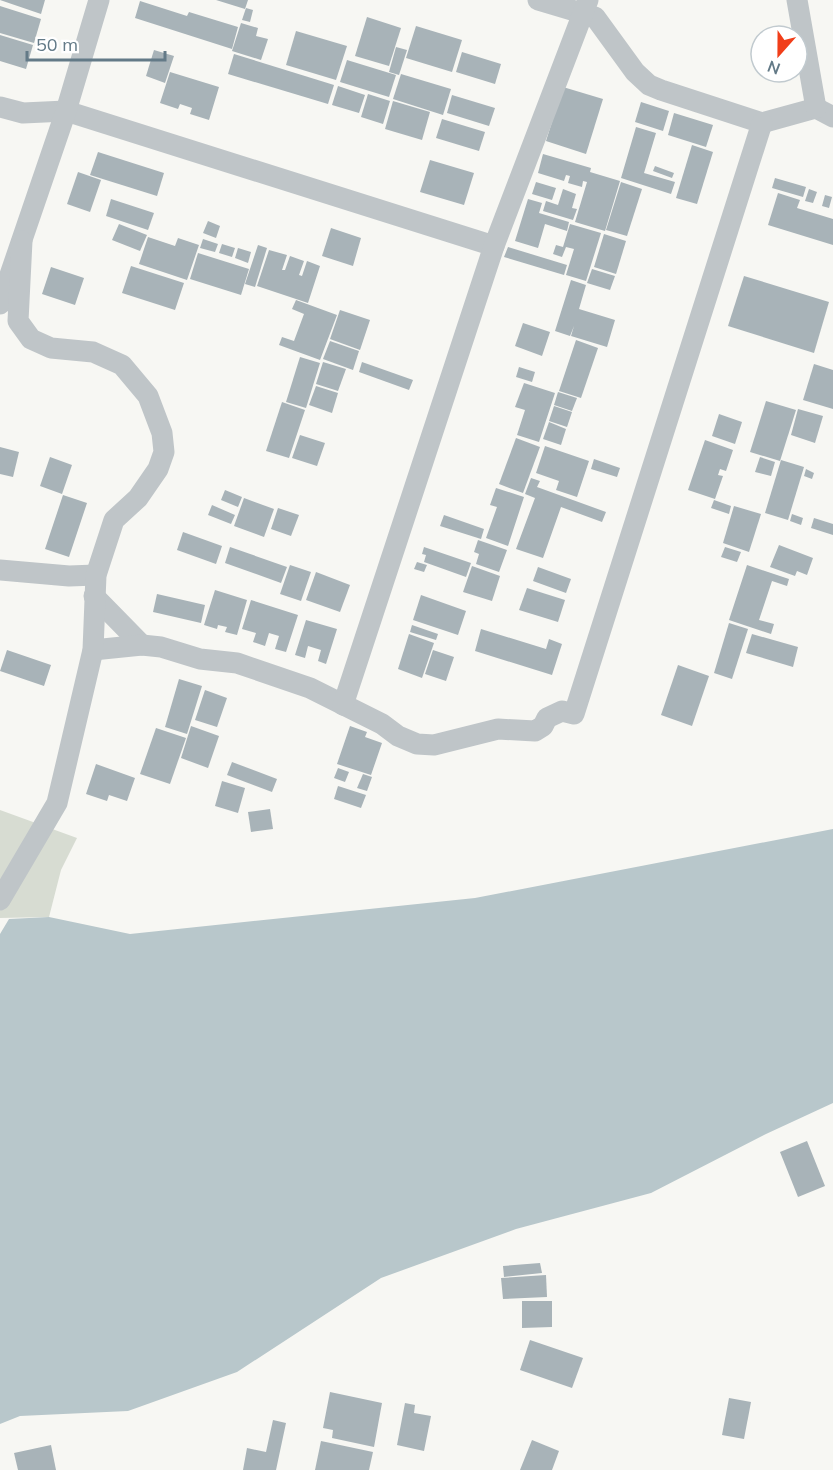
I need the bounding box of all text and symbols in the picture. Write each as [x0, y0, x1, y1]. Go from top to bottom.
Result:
scale bar [27, 24, 165, 62]
north arrow [749, 24, 809, 84]
text: 50 m [36, 33, 78, 56]
text: N [764, 57, 783, 80]

